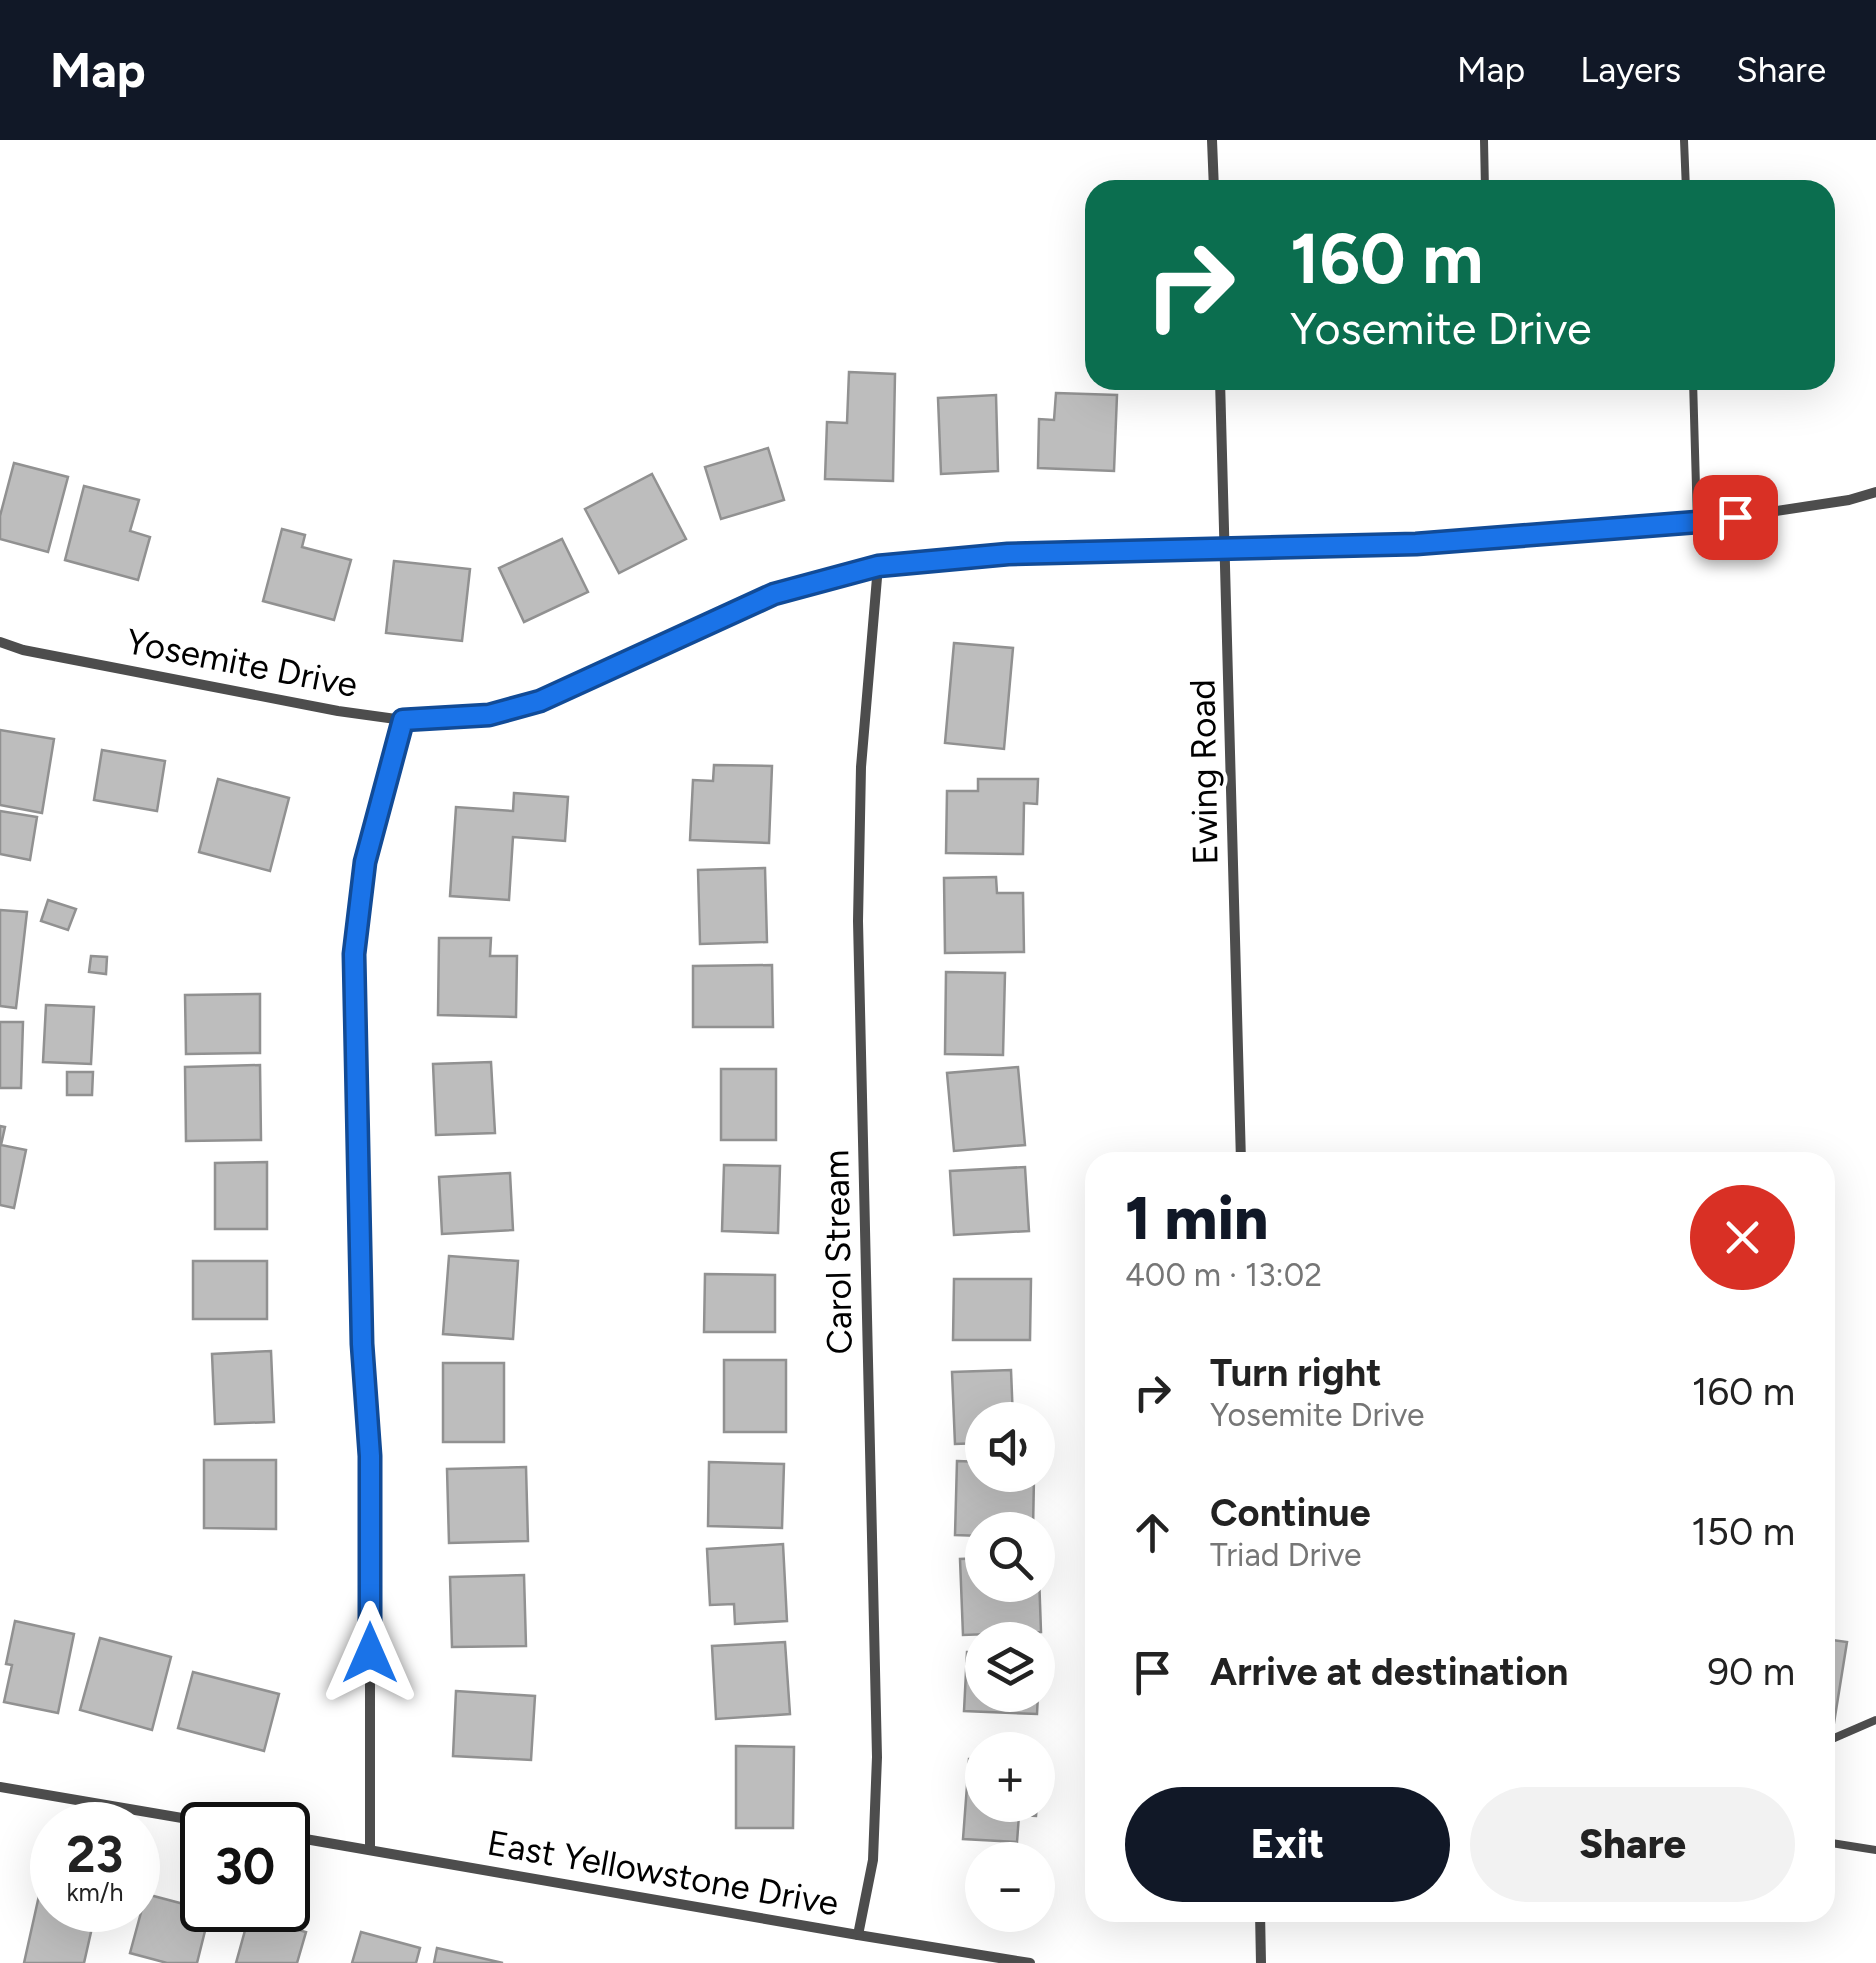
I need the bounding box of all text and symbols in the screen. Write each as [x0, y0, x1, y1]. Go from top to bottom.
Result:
text: Map [50, 41, 146, 99]
text: Map [1457, 49, 1525, 91]
text: Layers [1580, 49, 1681, 91]
text: Share [1736, 49, 1826, 91]
text: 160 m [1290, 216, 1483, 301]
icon: right [1125, 220, 1255, 350]
text: Yosemite Drive [1290, 301, 1592, 355]
pin [1693, 475, 1778, 560]
icon: arrive [1708, 490, 1763, 545]
street label: Yosemite Drive [123, 620, 361, 706]
street label: Ewing Road [1181, 679, 1227, 865]
street label: Carol Stream [815, 1149, 861, 1355]
text: 1 min [1125, 1182, 1268, 1254]
button: close [1690, 1185, 1795, 1290]
text: 400 m · 13:02 [1125, 1256, 1322, 1294]
text: Turn right [1210, 1350, 1382, 1396]
icon: right [1125, 1365, 1180, 1420]
text: 160 m [1692, 1369, 1795, 1415]
text: Yosemite Drive [1210, 1396, 1424, 1434]
map controls [965, 1402, 1055, 1932]
button: sound [965, 1402, 1055, 1492]
text: Continue [1210, 1490, 1371, 1536]
icon: ahead [1125, 1505, 1180, 1560]
text: 150 m [1691, 1509, 1795, 1555]
button: search [965, 1512, 1055, 1602]
text: Triad Drive [1210, 1536, 1361, 1574]
position arrow [318, 1601, 422, 1705]
button: layers [965, 1622, 1055, 1712]
icon: arrive [1125, 1645, 1180, 1700]
text: Arrive at destination [1210, 1649, 1568, 1695]
text: 90 m [1707, 1649, 1795, 1695]
button: + [965, 1732, 1055, 1822]
button: Exit [1125, 1787, 1450, 1902]
button: Share [1470, 1787, 1795, 1902]
speed limit sign: 30 [180, 1802, 310, 1932]
street label: East Yellowstone Drive [484, 1821, 842, 1925]
text: 23 [67, 1824, 123, 1885]
button: − [965, 1842, 1055, 1932]
text: km/h [66, 1877, 124, 1907]

